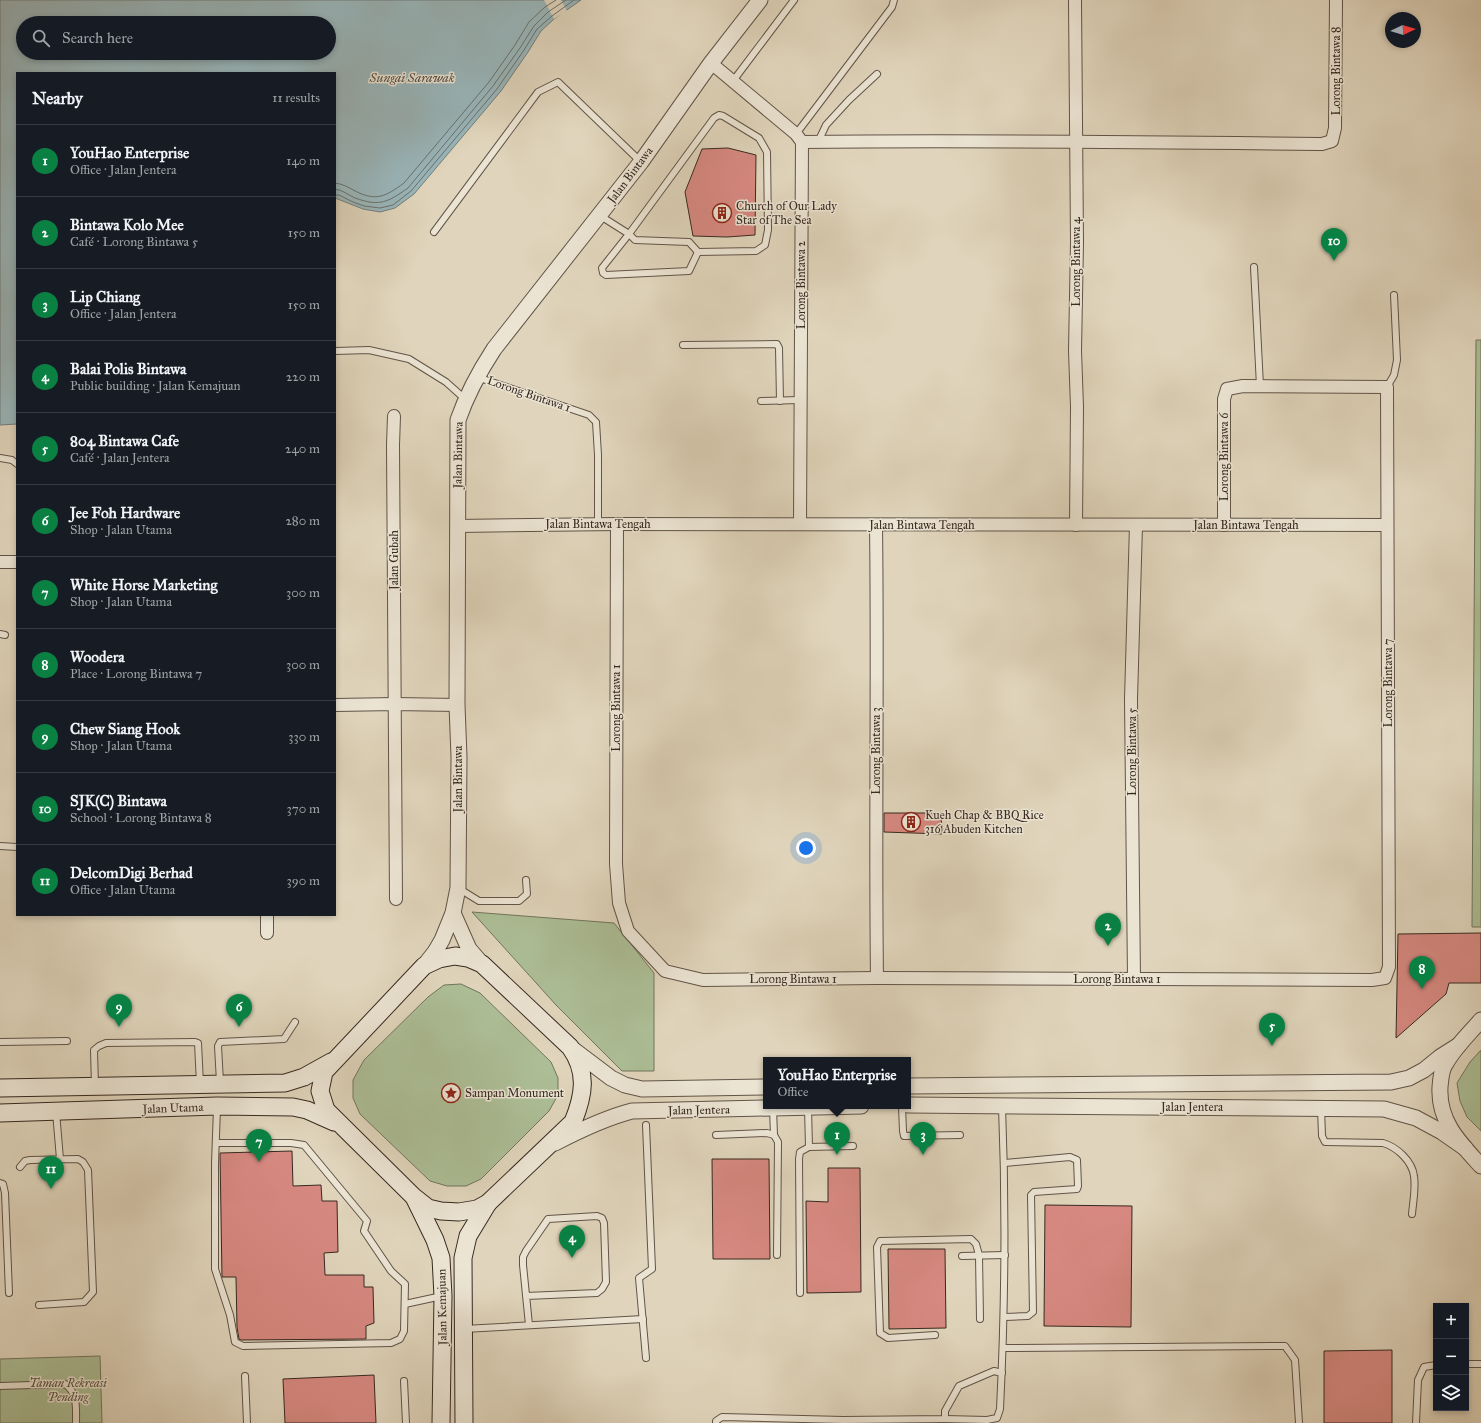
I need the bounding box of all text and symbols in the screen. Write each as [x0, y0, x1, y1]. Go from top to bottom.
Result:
north arrow [1385, 12, 1421, 48]
search box [16, 16, 336, 60]
icon: search [30, 27, 52, 49]
street label: Lorong Bintawa 8 [1329, 27, 1344, 115]
text: Search here [62, 29, 133, 47]
water label: Sungai Sarawak [369, 70, 455, 86]
text: Nearby [32, 88, 83, 109]
text: 11 results [272, 90, 320, 106]
street label: Jalan Bintawa [603, 143, 657, 208]
text: YouHao Enterprise [70, 144, 189, 162]
text: 1 [42, 153, 48, 169]
text: 140 m [286, 153, 320, 169]
text: Office · Jalan Jentera [70, 162, 177, 178]
place label: Church of Our Lady Star of The Sea [736, 199, 837, 227]
building icon: Church of Our Lady Star of The Sea [711, 202, 733, 224]
text: Bintawa Kolo Mee [70, 216, 184, 234]
street label: Lorong Bintawa 4 [1069, 217, 1084, 307]
text: 2 [42, 225, 48, 241]
text: 150 m [288, 225, 320, 241]
pin: 10 [1321, 228, 1347, 261]
text: Café · Lorong Bintawa 5 [70, 234, 198, 250]
street label: Lorong Bintawa 2 [794, 241, 809, 329]
text: Lip Chiang [70, 288, 140, 306]
text: 3 [42, 297, 48, 313]
text: 150 m [288, 297, 320, 313]
text: Office · Jalan Jentera [70, 306, 177, 322]
text: Balai Polis Bintawa [70, 360, 186, 378]
text: 4 [41, 369, 49, 385]
text: 220 m [286, 369, 320, 385]
street label: Lorong Bintawa 1 [485, 373, 573, 416]
text: Public building · Jalan Kemajuan [70, 378, 241, 394]
street label: Lorong Bintawa 6 [1217, 412, 1232, 501]
street label: Jalan Bintawa [450, 421, 467, 491]
text: 804 Bintawa Cafe [70, 432, 179, 450]
text: 5 [42, 441, 48, 457]
text: 240 m [285, 441, 320, 457]
text: Café · Jalan Jentera [70, 450, 170, 466]
text: Jee Foh Hardware [70, 504, 180, 522]
text: 6 [42, 513, 48, 529]
text: 280 m [285, 513, 320, 529]
street label: Jalan Bintawa Tengah [543, 517, 651, 532]
street label: Jalan Bintawa Tengah [867, 518, 975, 533]
street label: Jalan Bintawa Tengah [1191, 518, 1299, 533]
text: Shop · Jalan Utama [70, 522, 172, 538]
street label: Jalan Gubah [387, 530, 402, 592]
text: White Horse Marketing [70, 576, 217, 594]
text: 7 [42, 585, 48, 601]
text: 300 m [286, 585, 320, 601]
text: Shop · Jalan Utama [70, 594, 172, 610]
street label: Lorong Bintawa 7 [1381, 639, 1396, 727]
text: Woodera [70, 648, 125, 666]
text: 8 [42, 657, 48, 673]
text: 300 m [286, 657, 320, 673]
street label: Lorong Bintawa 1 [609, 664, 624, 752]
text: Place · Lorong Bintawa 7 [70, 666, 202, 682]
street label: Lorong Bintawa 3 [869, 707, 884, 795]
street label: Lorong Bintawa 5 [1125, 708, 1140, 796]
text: Chew Siang Hook [70, 720, 180, 738]
text: 9 [42, 729, 48, 745]
text: 330 m [288, 729, 320, 745]
text: Shop · Jalan Utama [70, 738, 172, 754]
street label: Jalan Bintawa [451, 745, 466, 814]
text: SJK(C) Bintawa [70, 792, 167, 810]
text: 10 [39, 801, 51, 817]
text: 370 m [287, 801, 320, 817]
place label: Kueh Chap & BBQ Rice 316 Abuden Kitchen [925, 808, 1044, 836]
text: School · Lorong Bintawa 8 [70, 810, 212, 826]
building icon: Kueh Chap & BBQ Rice 316 Abuden Kitchen [900, 811, 922, 833]
your location [796, 838, 816, 858]
text: DelcomDigi Berhad [70, 864, 193, 882]
text: 11 [40, 873, 50, 889]
text: 390 m [287, 873, 320, 889]
text: Office · Jalan Utama [70, 882, 175, 898]
pin: 2 [1095, 913, 1121, 946]
pin: 8 [1409, 956, 1435, 989]
street label: Lorong Bintawa 1 [749, 972, 837, 987]
street label: Lorong Bintawa 1 [1073, 972, 1161, 987]
pin: 9 [106, 994, 132, 1027]
pin: 6 [226, 994, 252, 1027]
pin: 5 [1259, 1013, 1285, 1046]
popup [763, 1057, 911, 1109]
text: YouHao Enterprise [777, 1066, 897, 1084]
place icon: Sampan Monument [440, 1082, 462, 1104]
text: Office [777, 1084, 809, 1100]
place label: Sampan Monument [465, 1086, 565, 1100]
street label: Jalan Utama [140, 1100, 205, 1117]
street label: Jalan Jentera [1159, 1100, 1224, 1115]
street label: Jalan Jentera [666, 1102, 731, 1119]
pin: 1 [824, 1122, 850, 1155]
pin: 3 [910, 1122, 936, 1155]
pin: 7 [246, 1129, 272, 1162]
pin: 11 [38, 1156, 64, 1189]
pin: 4 [559, 1225, 585, 1258]
street label: Jalan Kemajuan [434, 1268, 451, 1347]
map controls [1433, 1303, 1469, 1411]
button: + [1433, 1303, 1469, 1339]
button: − [1433, 1339, 1469, 1375]
button: layers [1433, 1375, 1469, 1411]
park label: Taman Rekreasi Pending [29, 1376, 107, 1404]

